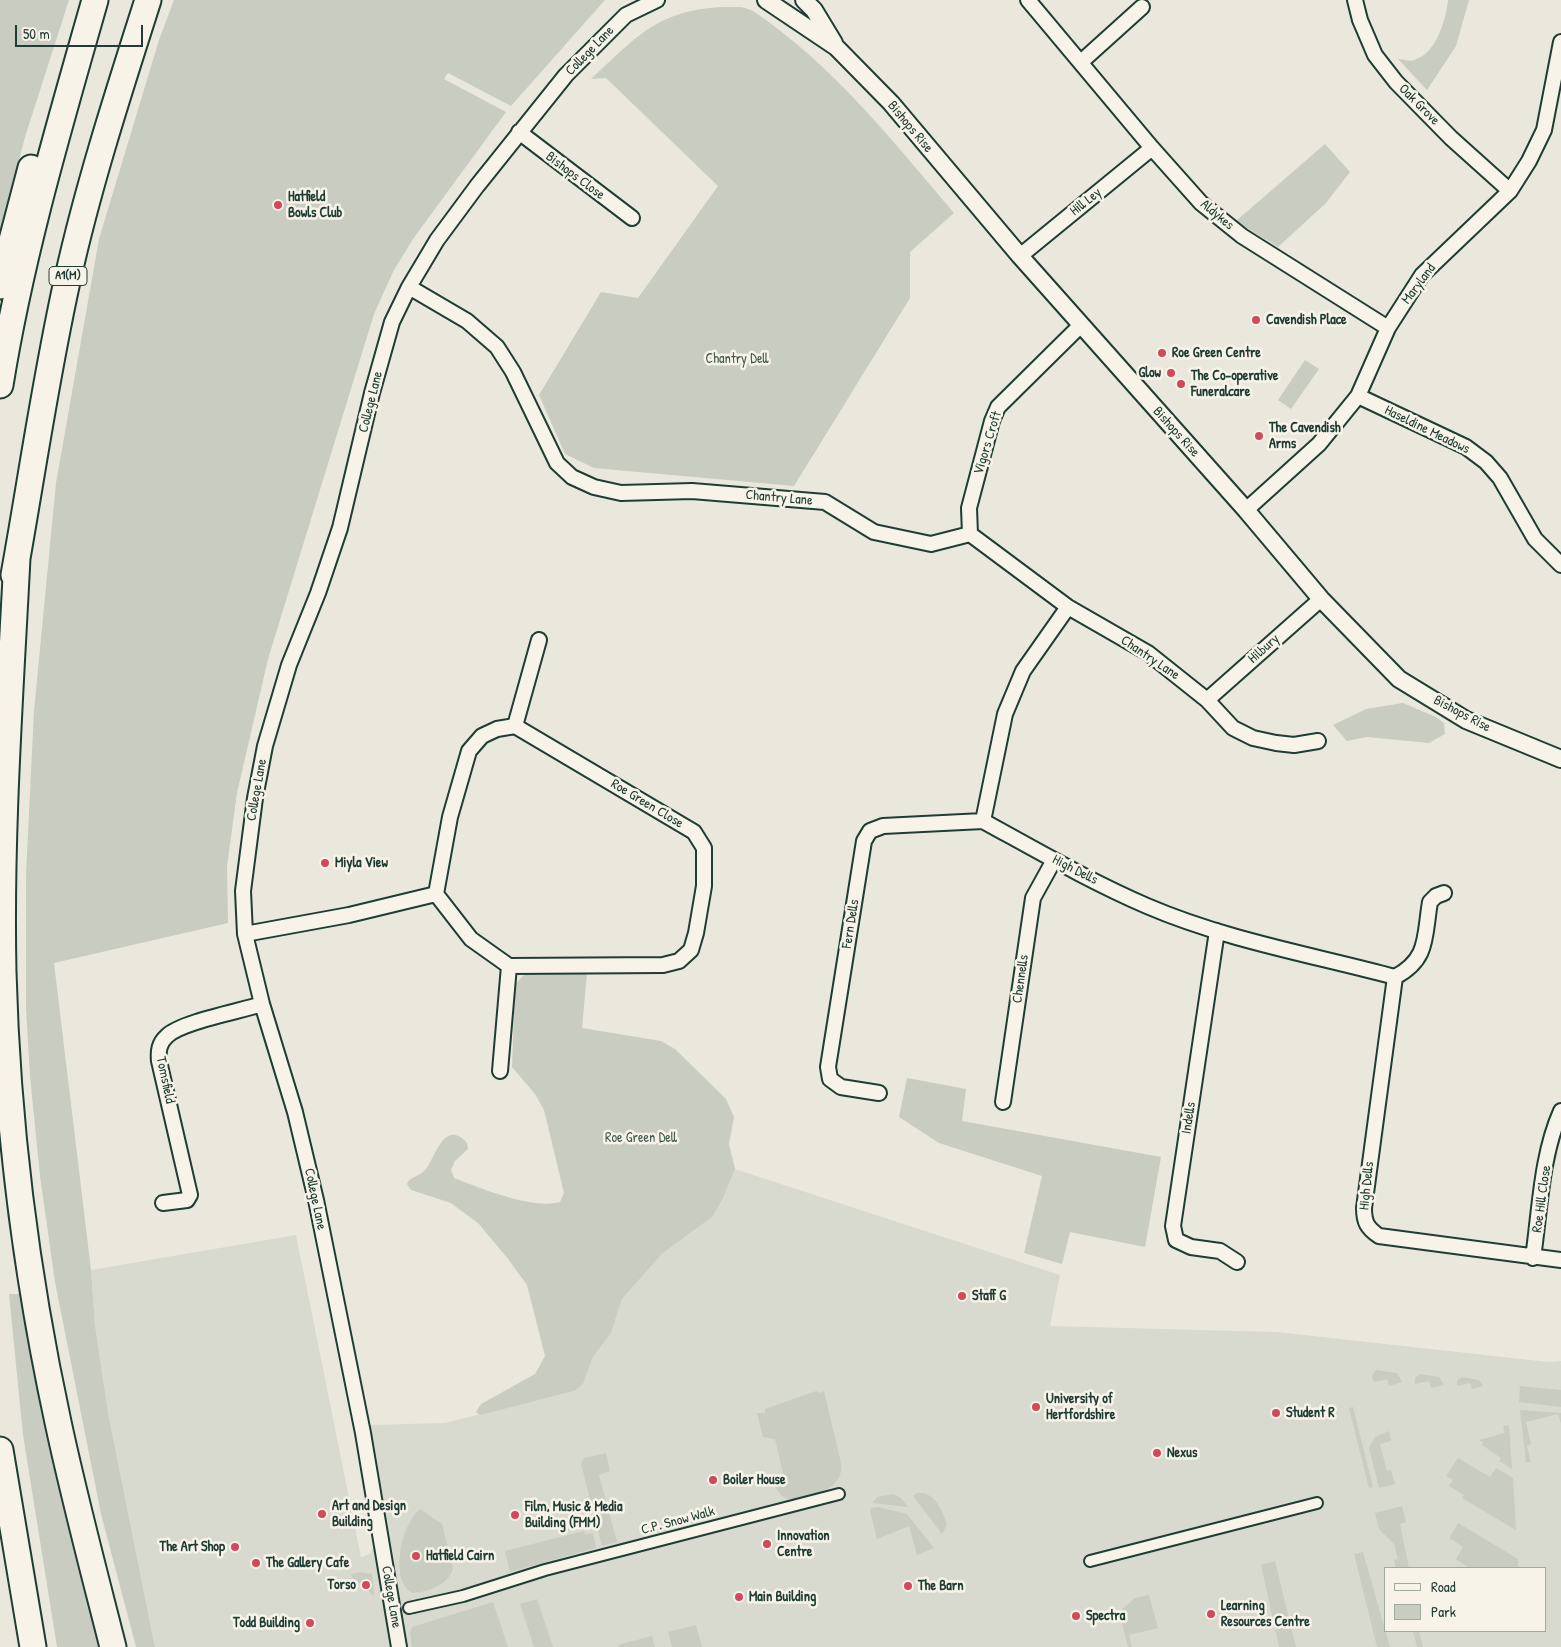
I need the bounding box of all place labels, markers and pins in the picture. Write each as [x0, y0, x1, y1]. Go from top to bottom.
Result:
place label: Hatfield Bowls Club [288, 189, 342, 222]
marker: Hatfield Bowls Club [272, 199, 284, 211]
place label: Cavendish Place [1266, 312, 1347, 328]
marker: Cavendish Place [1250, 314, 1262, 326]
place label: Roe Green Centre [1172, 345, 1261, 361]
marker: Roe Green Centre [1156, 347, 1168, 359]
place label: Glow [1138, 365, 1161, 381]
marker: Glow [1165, 367, 1177, 379]
place label: The Co-operative Funeralcare [1191, 368, 1278, 401]
marker: The Co-operative Funeralcare [1175, 378, 1187, 390]
place label: The Cavendish Arms [1269, 420, 1341, 452]
marker: The Cavendish Arms [1253, 430, 1265, 442]
place label: Miyla View [335, 855, 388, 871]
marker: Miyla View [319, 857, 331, 869]
place label: Staff G [972, 1288, 1006, 1304]
marker: Staff G [956, 1290, 968, 1302]
place label: University of Hertfordshire [1046, 1391, 1115, 1424]
marker: University of Hertfordshire [1030, 1401, 1042, 1413]
place label: Student R [1286, 1405, 1335, 1421]
marker: Student R [1270, 1407, 1282, 1419]
place label: Nexus [1167, 1445, 1197, 1461]
marker: Nexus [1151, 1447, 1163, 1459]
place label: Boiler House [723, 1472, 786, 1488]
marker: Boiler House [707, 1474, 719, 1486]
place label: Art and Design Building [332, 1498, 406, 1530]
place label: Film, Music & Media Building (FMM) [525, 1499, 622, 1531]
marker: Art and Design Building [316, 1508, 328, 1520]
marker: Film, Music & Media Building (FMM) [509, 1509, 521, 1521]
place label: Innovation Centre [777, 1528, 830, 1560]
marker: Innovation Centre [761, 1538, 773, 1550]
place label: The Art Shop [160, 1539, 225, 1555]
marker: The Art Shop [229, 1541, 241, 1553]
place label: Hatfield Cairn [426, 1548, 494, 1564]
marker: Hatfield Cairn [410, 1550, 422, 1562]
place label: The Gallery Cafe [266, 1555, 349, 1571]
marker: The Gallery Cafe [250, 1557, 262, 1569]
place label: Torso [327, 1577, 356, 1593]
place label: The Barn [918, 1578, 964, 1594]
marker: Torso [360, 1579, 372, 1591]
marker: The Barn [902, 1580, 914, 1592]
place label: Main Building [749, 1589, 816, 1605]
marker: Main Building [733, 1591, 745, 1603]
place label: Learning Resources Centre [1221, 1598, 1310, 1630]
place label: Spectra [1086, 1608, 1125, 1624]
marker: Learning Resources Centre [1205, 1608, 1217, 1620]
marker: Spectra [1070, 1610, 1082, 1622]
place label: Todd Building [233, 1615, 300, 1631]
marker: Todd Building [304, 1617, 316, 1629]

